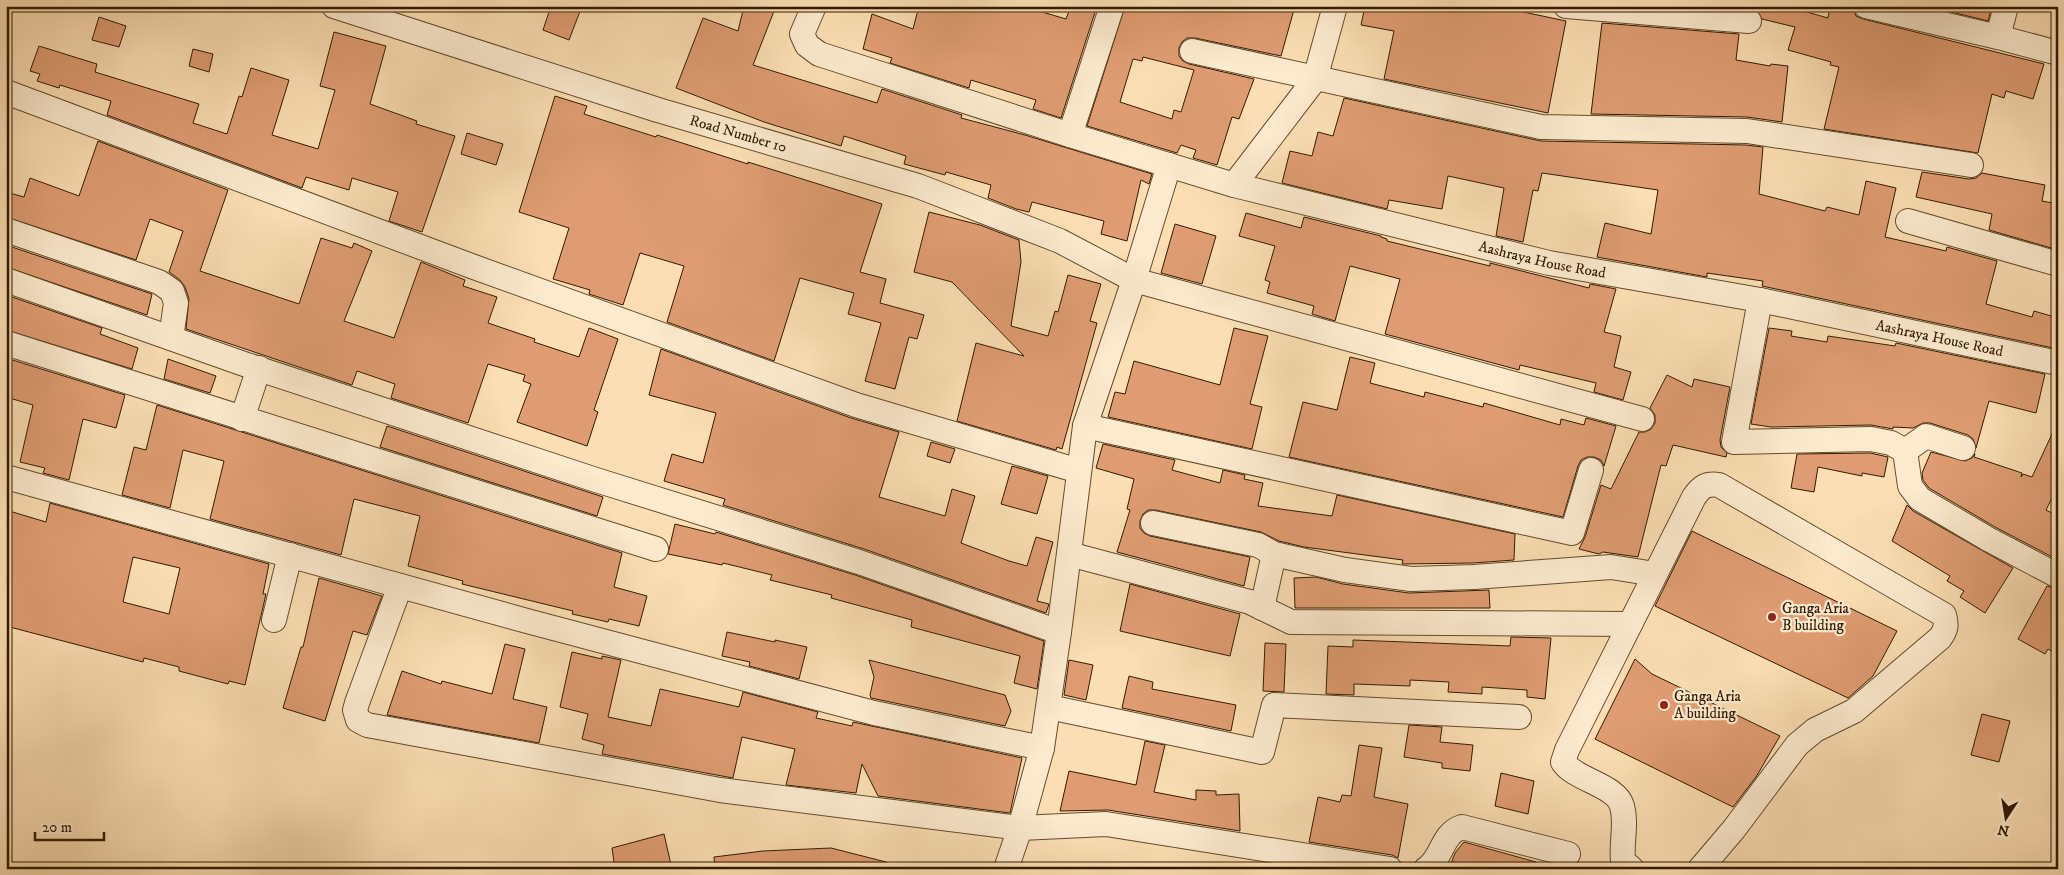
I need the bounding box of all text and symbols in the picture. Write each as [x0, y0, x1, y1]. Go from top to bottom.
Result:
street label: Road Number 10 [687, 111, 789, 157]
street label: Aashraya House Road [1476, 237, 1608, 283]
street label: Aashraya House Road [1874, 316, 2005, 361]
place label: Ganga Aria B building [1782, 599, 1850, 635]
marker: Ganga Aria B building [1766, 611, 1778, 623]
place label: Ganga Aria A building [1674, 687, 1742, 723]
marker: Ganga Aria A building [1658, 699, 1670, 711]
north arrow [1982, 792, 2032, 842]
scale bar [35, 810, 104, 842]
text: 20 m [42, 818, 72, 837]
text: N [1996, 820, 2011, 840]

